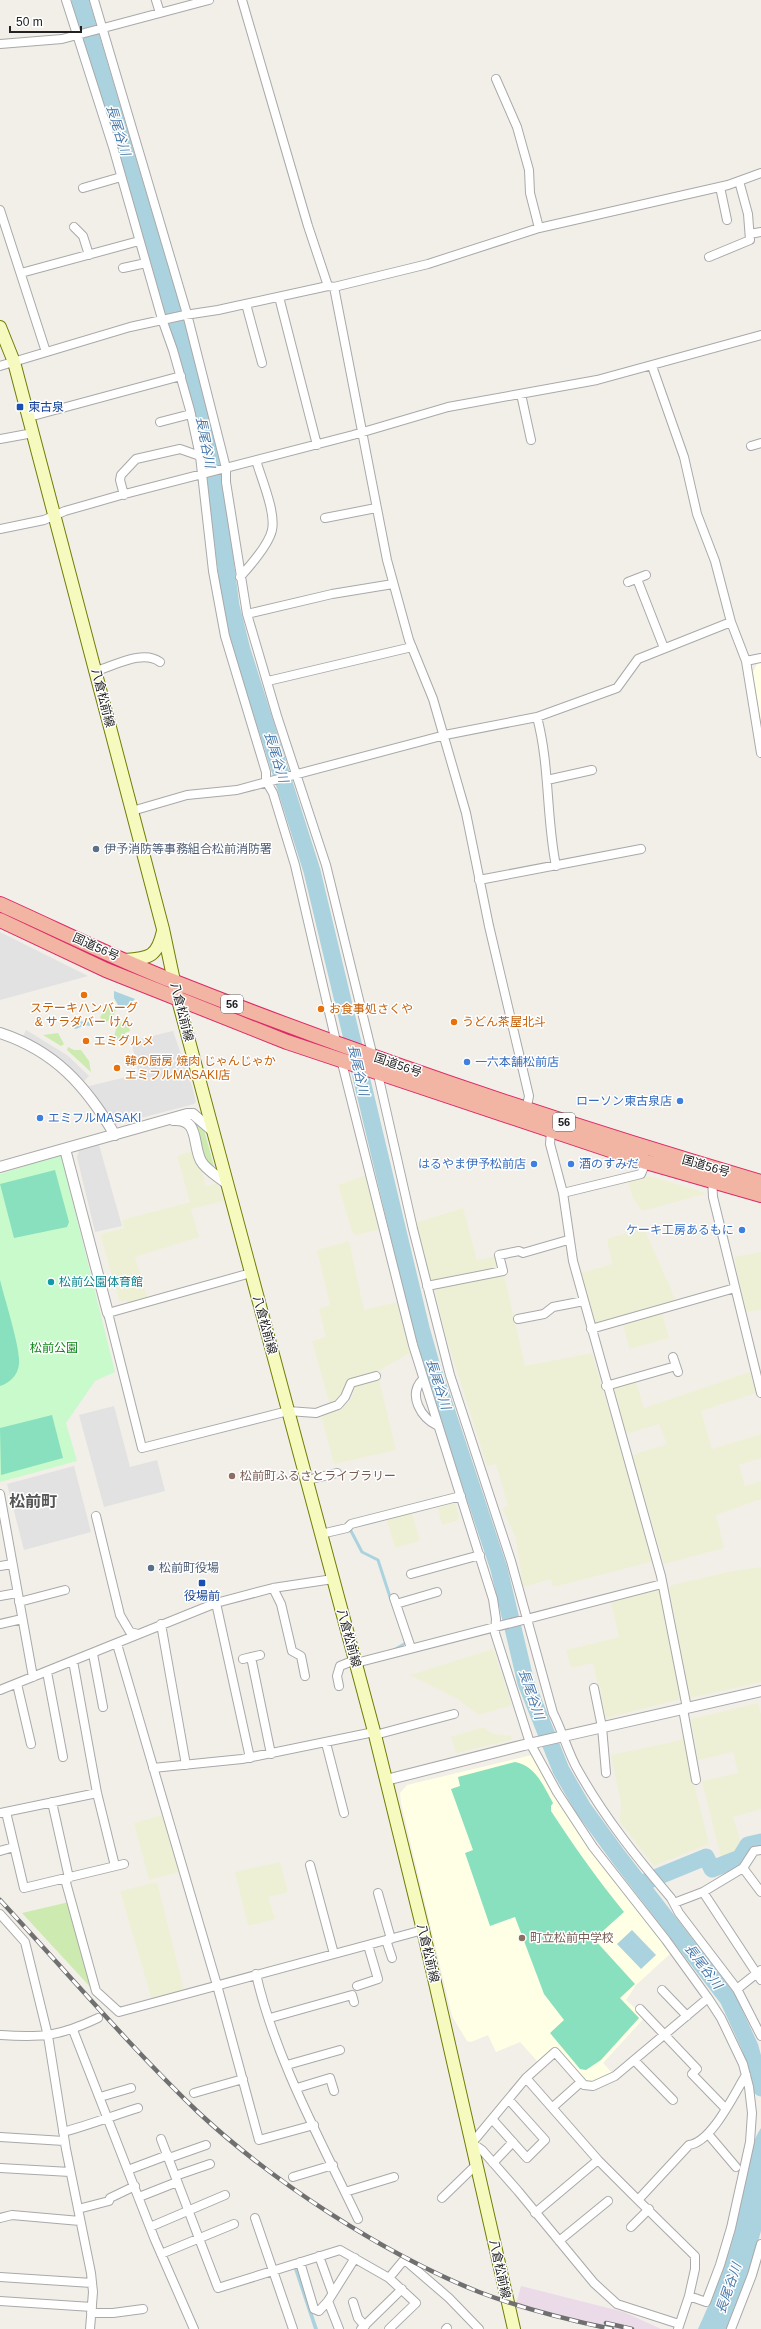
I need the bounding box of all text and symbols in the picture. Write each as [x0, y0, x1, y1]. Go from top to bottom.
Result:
scale bar [10, 8, 81, 34]
text: 50 m [16, 15, 43, 29]
water label: 長尾谷川 [104, 103, 134, 159]
place label: 東古泉 [28, 400, 64, 414]
marker: 東古泉 [15, 402, 25, 412]
water label: 長尾谷川 [193, 415, 218, 471]
street label: 八倉松前線 [89, 667, 117, 729]
water label: 長尾谷川 [262, 730, 292, 786]
place label: 伊予消防等事務組合松前消防署 [104, 842, 272, 856]
marker: 伊予消防等事務組合松前消防署 [91, 844, 101, 854]
street label: 国道56号 [71, 931, 121, 963]
street label: 八倉松前線 [168, 981, 196, 1043]
marker: ステーキハンバーグ & サラダバー けん [79, 990, 89, 1000]
road number: 56 [221, 995, 243, 1013]
place label: ステーキハンバーグ & サラダバー けん [30, 1001, 138, 1029]
place label: お食事処さくや [329, 1002, 413, 1016]
marker: お食事処さくや [316, 1004, 326, 1014]
place label: うどん茶屋北斗 [462, 1015, 546, 1029]
marker: うどん茶屋北斗 [449, 1017, 459, 1027]
place label: エミグルメ [94, 1034, 154, 1048]
marker: エミグルメ [81, 1036, 91, 1046]
water label: 長尾谷川 [345, 1043, 372, 1099]
street label: 国道56号 [372, 1050, 424, 1080]
place label: 韓の厨房 焼肉 じゃんじゃか エミフルMASAKI店 [125, 1054, 276, 1082]
place label: 一六本舗松前店 [475, 1055, 559, 1069]
marker: 一六本舗松前店 [462, 1057, 472, 1067]
marker: 韓の厨房 焼肉 じゃんじゃか エミフルMASAKI店 [112, 1063, 122, 1073]
place label: ローソン東古泉店 [576, 1094, 672, 1108]
marker: ローソン東古泉店 [675, 1096, 685, 1106]
place label: エミフルMASAKI [48, 1111, 141, 1125]
marker: エミフルMASAKI [35, 1113, 45, 1123]
road number: 56 [553, 1113, 575, 1131]
street label: 国道56号 [680, 1152, 732, 1180]
place label: はるやま伊予松前店 [418, 1157, 526, 1171]
place label: 酒のすみだ [579, 1157, 639, 1171]
marker: はるやま伊予松前店 [529, 1159, 539, 1169]
marker: 酒のすみだ [566, 1159, 576, 1169]
place label: ケーキ工房あるもに [626, 1223, 734, 1237]
marker: ケーキ工房あるもに [737, 1225, 747, 1235]
place label: 松前公園体育館 [59, 1275, 143, 1289]
marker: 松前公園体育館 [46, 1277, 56, 1287]
street label: 八倉松前線 [250, 1294, 280, 1356]
park label: 松前公園 [30, 1341, 78, 1355]
water label: 長尾谷川 [423, 1357, 454, 1413]
place label: 松前町ふるさとライブラリー [240, 1469, 396, 1483]
marker: 松前町ふるさとライブラリー [227, 1471, 237, 1481]
district label: 松前町 [9, 1493, 57, 1510]
place label: 松前町役場 [159, 1561, 219, 1575]
marker: 松前町役場 [146, 1563, 156, 1573]
marker: 役場前 [197, 1578, 207, 1588]
place label: 役場前 [184, 1589, 220, 1603]
street label: 八倉松前線 [334, 1607, 364, 1669]
water label: 長尾谷川 [516, 1667, 548, 1723]
street label: 八倉松前線 [414, 1922, 442, 1984]
place label: 町立松前中学校 [530, 1931, 614, 1945]
marker: 町立松前中学校 [517, 1933, 527, 1943]
water label: 長尾谷川 [682, 1941, 726, 1993]
street label: 八倉松前線 [487, 2238, 513, 2300]
water label: 長尾谷川 [713, 2259, 745, 2315]

